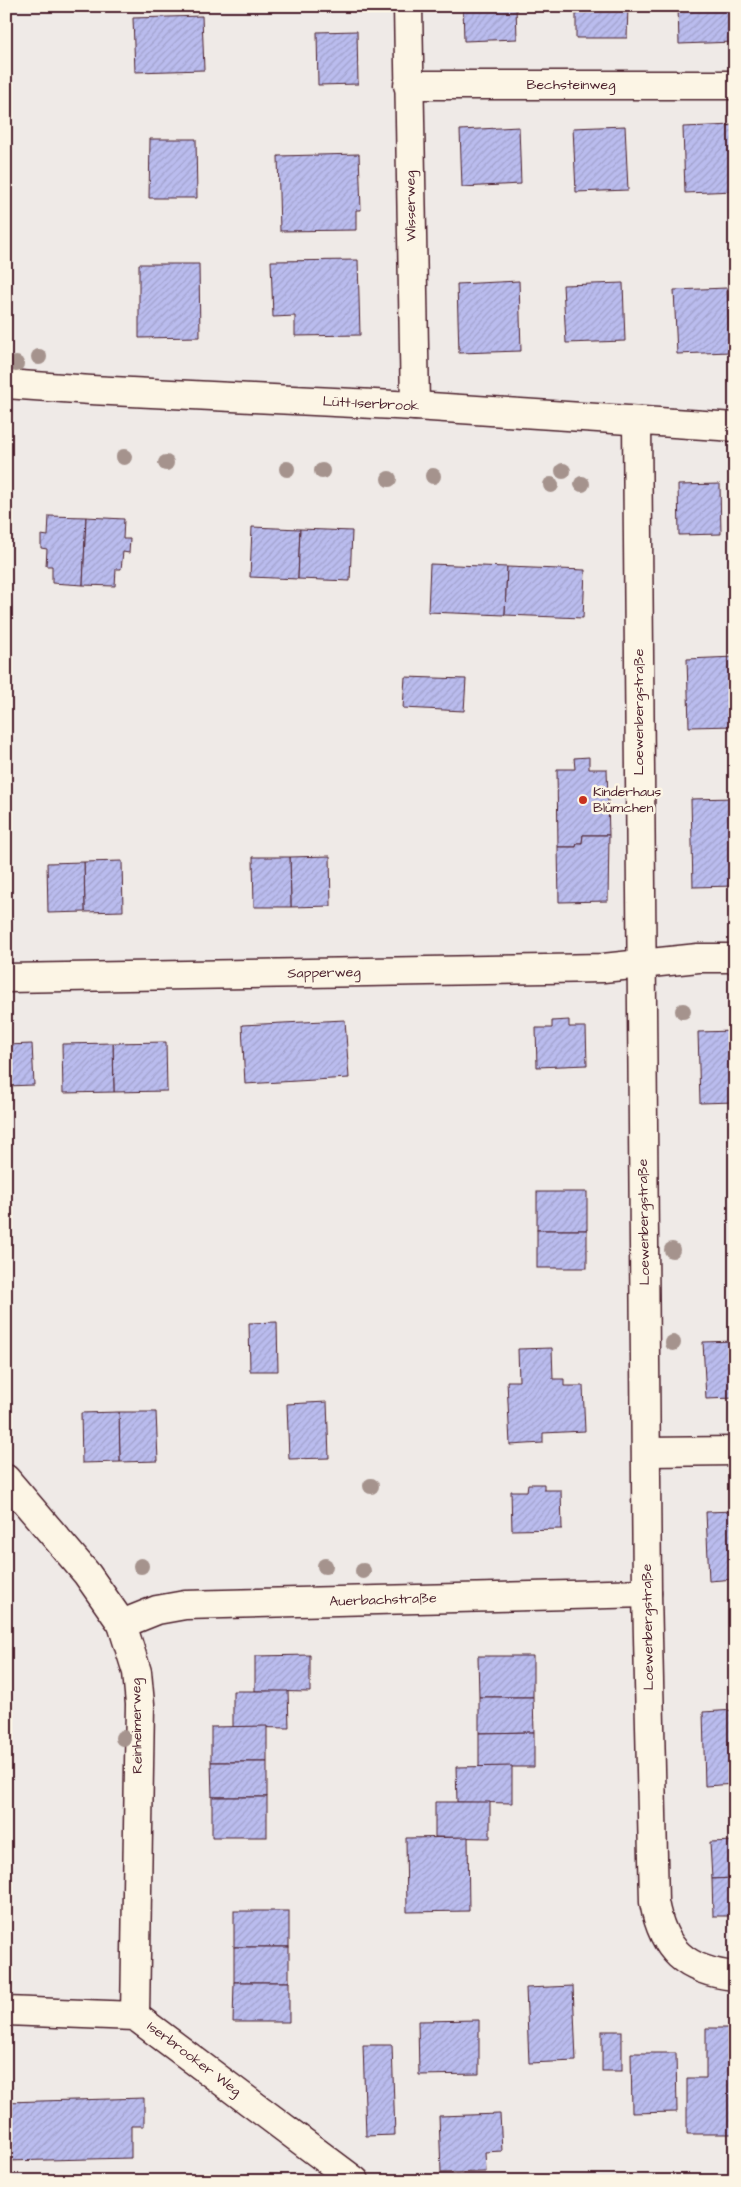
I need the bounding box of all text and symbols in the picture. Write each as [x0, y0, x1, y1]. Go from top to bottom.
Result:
street label: Bechsteinweg [527, 75, 615, 95]
street label: Wisserweg [400, 170, 422, 242]
street label: Lütt-Iserbrook [322, 391, 420, 417]
street label: Loewenbergstraße [629, 648, 649, 775]
place label: Kinderhaus Blümchen [593, 782, 661, 818]
marker: Kinderhaus Blümchen [577, 794, 589, 806]
street label: Sapperweg [287, 962, 361, 984]
street label: Loewenbergstraße [633, 1158, 655, 1285]
street label: Loewenbergstraße [637, 1563, 659, 1690]
street label: Auerbachstraße [329, 1588, 437, 1612]
street label: Reinheimerweg [126, 1678, 148, 1774]
street label: Iserbrooker Weg [143, 2017, 245, 2101]

